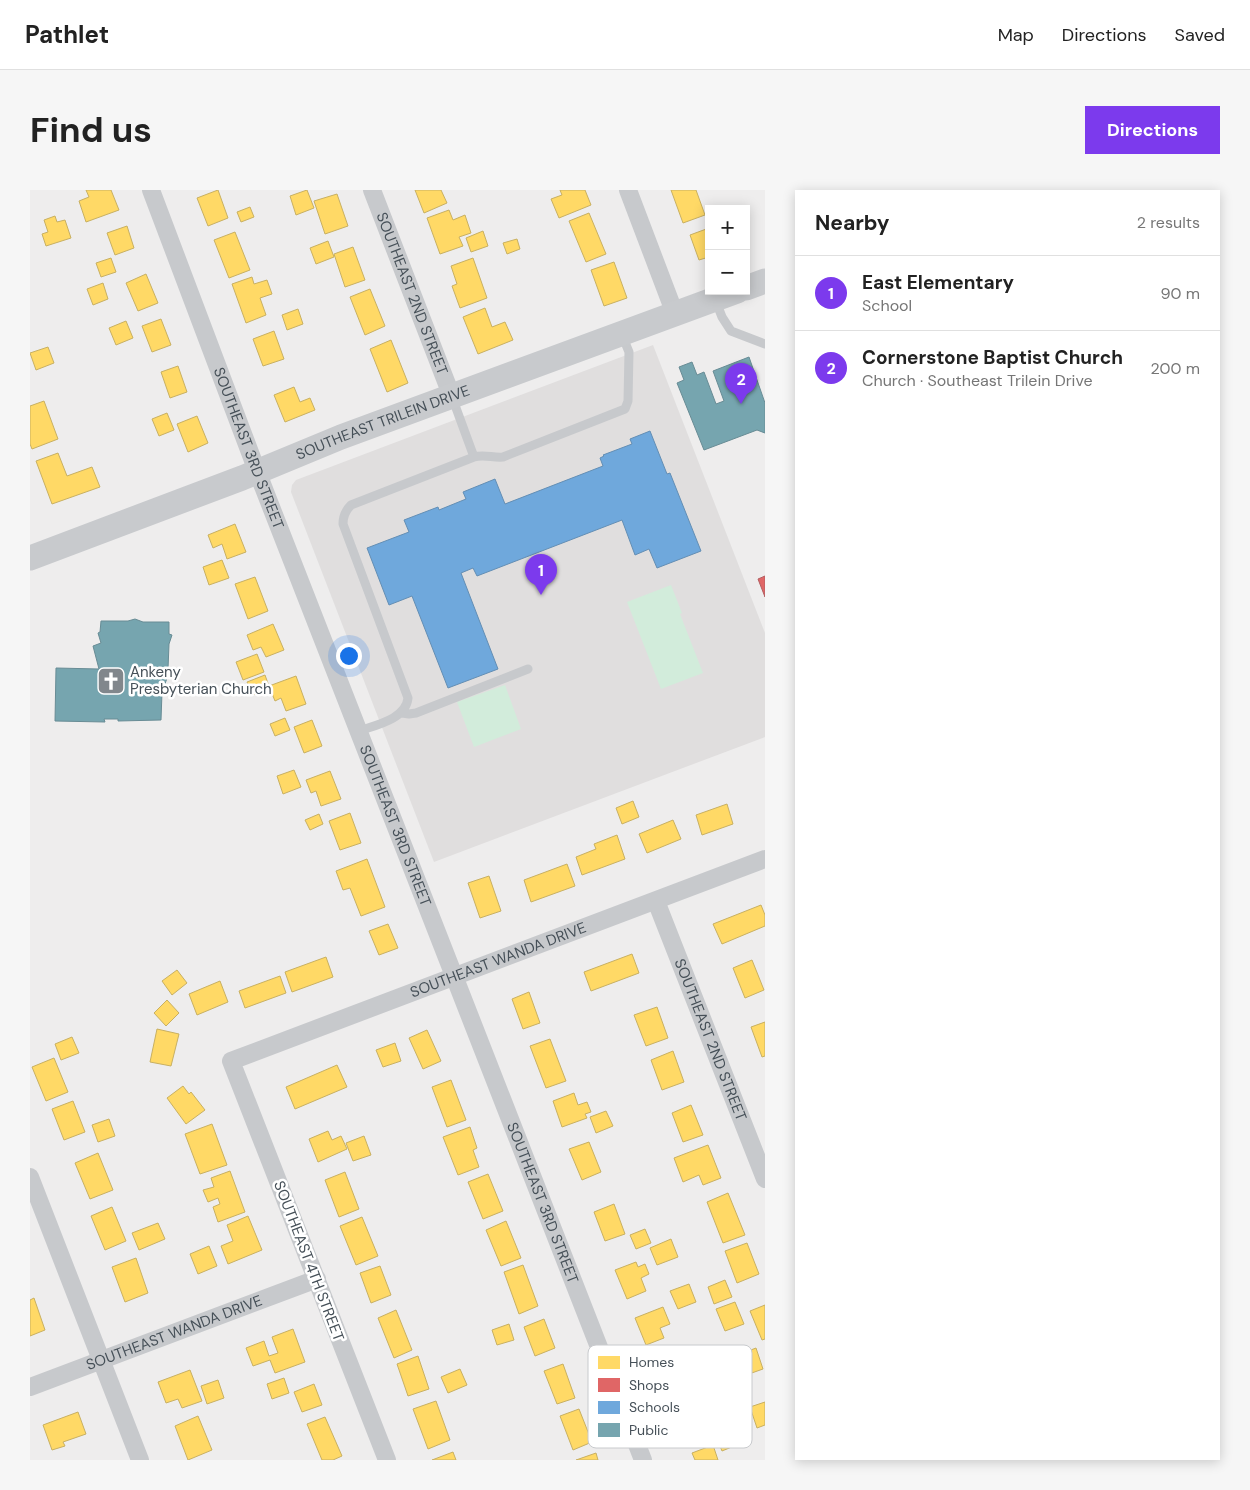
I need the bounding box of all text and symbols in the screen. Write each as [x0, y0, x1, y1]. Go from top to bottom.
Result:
text: Pathlet [25, 19, 109, 50]
text: Map [998, 23, 1034, 47]
text: Directions [1062, 23, 1147, 47]
text: Saved [1175, 23, 1225, 47]
button: Directions [1085, 106, 1220, 154]
text: Find us [30, 107, 152, 153]
map controls [705, 205, 750, 295]
button: + [705, 205, 750, 250]
street label: SOUTHEAST 2ND STREET [372, 209, 452, 378]
text: Nearby [815, 209, 889, 237]
text: 2 results [1137, 212, 1200, 233]
button: − [705, 250, 750, 295]
text: East Elementary [862, 270, 1014, 295]
text: 1 [828, 283, 834, 304]
text: 90 m [1160, 283, 1200, 304]
text: School [862, 295, 912, 316]
text: Cornerstone Baptist Church [862, 345, 1123, 370]
text: 2 [826, 358, 836, 379]
text: 200 m [1151, 358, 1200, 379]
pin: 2 [725, 363, 757, 404]
street label: SOUTHEAST 3RD STREET [209, 365, 289, 532]
text: Church · Southeast Trilein Drive [862, 370, 1093, 391]
street label: SOUTHEAST TRILEIN DRIVE [293, 380, 473, 465]
pin: 1 [525, 554, 557, 595]
your location [336, 643, 362, 669]
place label: Ankeny Presbyterian Church [130, 662, 272, 699]
church icon: Ankeny Presbyterian Church [96, 666, 126, 696]
street label: SOUTHEAST 3RD STREET [355, 742, 436, 909]
street label: SOUTHEAST WANDA DRIVE [407, 918, 589, 1002]
street label: SOUTHEAST 2ND STREET [670, 956, 751, 1124]
street label: SOUTHEAST 3RD STREET [502, 1119, 583, 1286]
street label: SOUTHEAST 4TH STREET [269, 1178, 349, 1344]
street label: SOUTHEAST WANDA DRIVE [83, 1291, 265, 1375]
legend [588, 1345, 752, 1448]
text: Homes [629, 1353, 674, 1371]
text: Shops [629, 1376, 669, 1394]
text: Schools [629, 1398, 680, 1416]
text: Public [629, 1421, 668, 1439]

